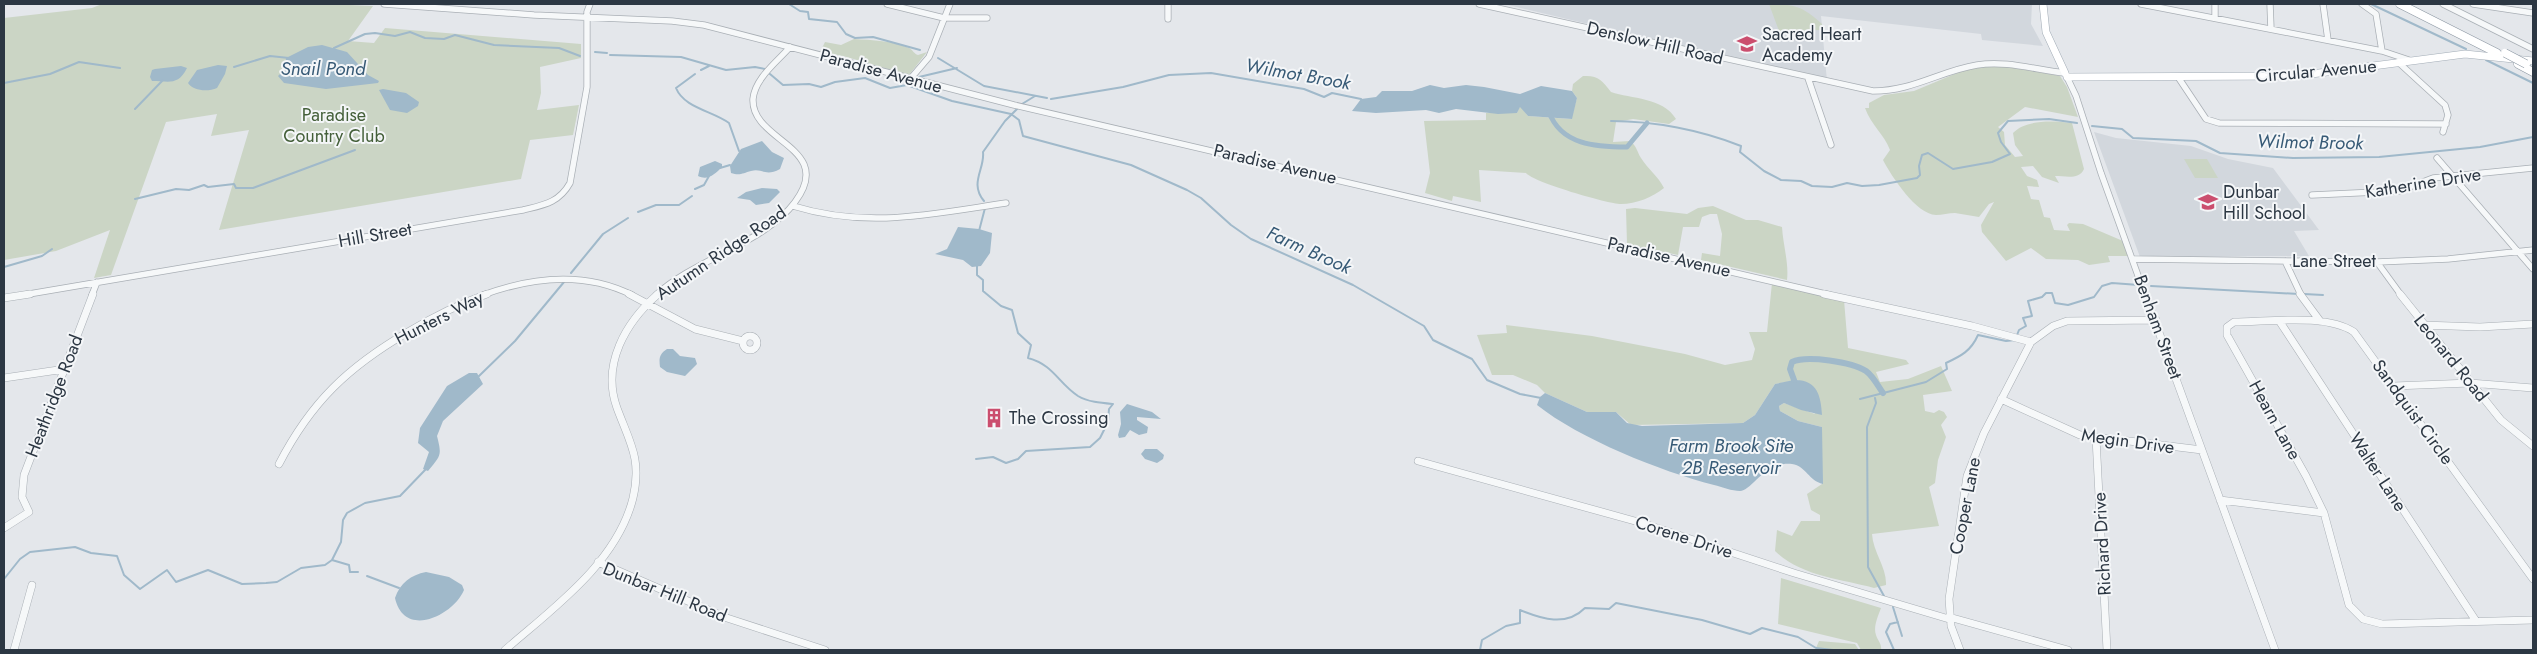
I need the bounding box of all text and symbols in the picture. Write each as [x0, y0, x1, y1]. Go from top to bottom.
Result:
street label: Denslow Hill Road [1584, 15, 1726, 71]
place label: Sacred Heart Academy [1762, 21, 1862, 68]
school or university icon: Sacred Heart Academy [1736, 33, 1758, 55]
street label: Paradise Avenue [817, 42, 945, 100]
water label: Wilmot Brook [1243, 51, 1354, 97]
street label: Circular Avenue [2254, 53, 2378, 89]
water label: Snail Pond [281, 55, 367, 82]
park label: Paradise Country Club [283, 102, 385, 149]
water label: Wilmot Brook [2257, 128, 2364, 156]
street label: Paradise Avenue [1211, 137, 1339, 191]
street label: Katherine Drive [2363, 161, 2483, 205]
place label: Dunbar Hill School [2223, 179, 2306, 226]
school or university icon: Dunbar Hill School [2197, 191, 2219, 213]
street label: Autumn Ridge Road [651, 200, 791, 306]
street label: Hill Street [336, 216, 414, 254]
water label: Farm Brook [1262, 219, 1356, 281]
street label: Paradise Avenue [1605, 230, 1733, 284]
street label: Lane Street [2292, 248, 2377, 274]
street label: Benham Street [2127, 271, 2189, 383]
street label: Hunters Way [390, 284, 488, 352]
street label: Leonard Road [2408, 309, 2494, 407]
street label: Heathridge Road [19, 331, 89, 461]
street label: Sandquist Circle [2366, 354, 2460, 470]
street label: Hearn Lane [2242, 376, 2308, 464]
place label: The Crossing [1009, 405, 1108, 431]
building icon: The Crossing [983, 407, 1005, 429]
street label: Megin Drive [2080, 422, 2176, 460]
street label: Walter Lane [2343, 427, 2413, 517]
water label: Farm Brook Site 2B Reservoir [1669, 432, 1794, 481]
street label: Cooper Lane [1943, 455, 1987, 557]
street label: Richard Drive [2086, 492, 2118, 596]
street label: Corene Drive [1632, 509, 1736, 565]
street label: Dunbar Hill Road [599, 555, 731, 629]

